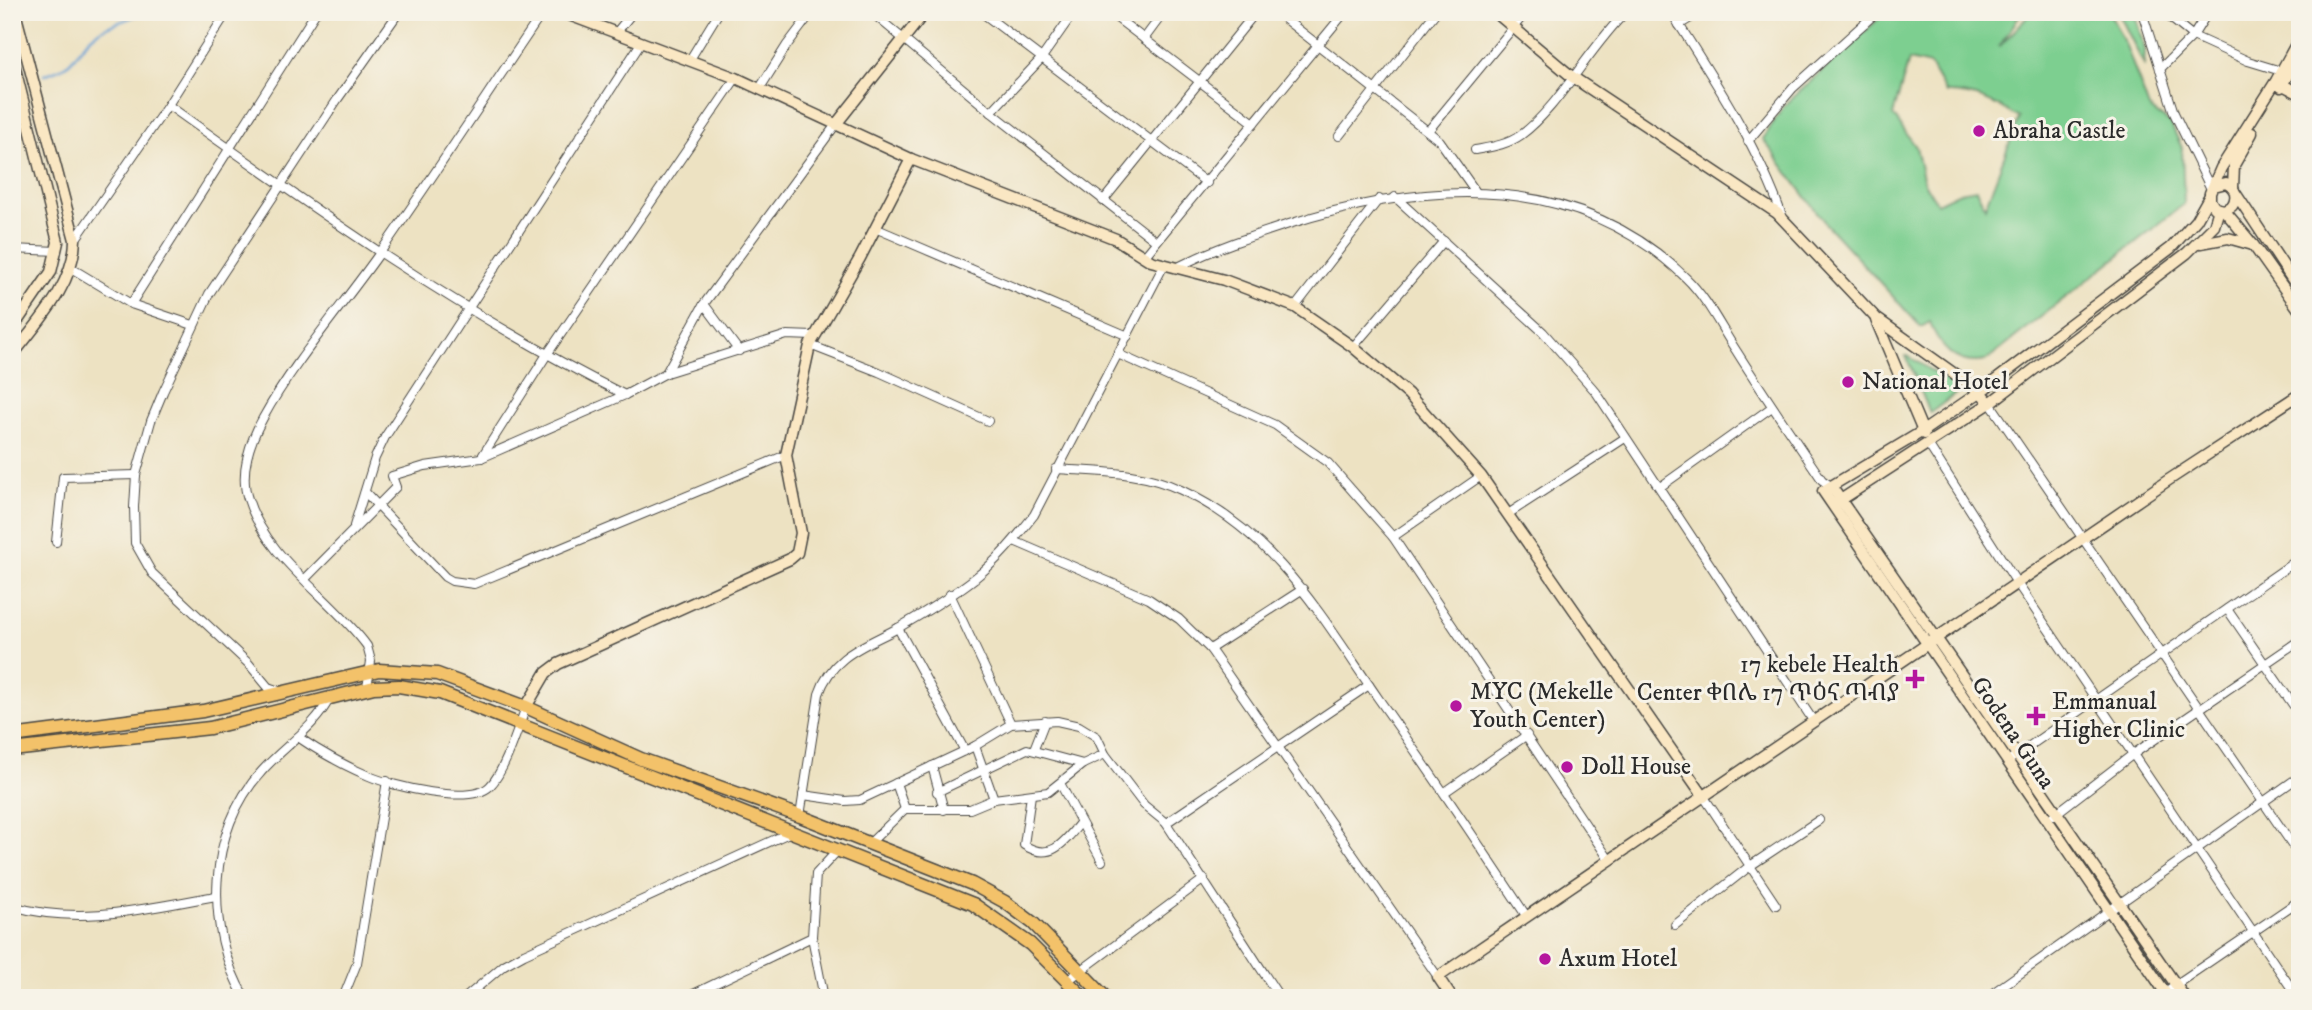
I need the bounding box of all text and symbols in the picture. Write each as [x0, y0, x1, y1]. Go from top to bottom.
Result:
place label: Abraha Castle [1993, 116, 2125, 146]
marker: Abraha Castle [1971, 123, 1987, 139]
place label: National Hotel [1862, 367, 2009, 397]
marker: National Hotel [1840, 374, 1856, 390]
place label: 17 kebele Health Center ቀበሌ 17 ጥዕና ጣብያ [1637, 650, 1899, 708]
marker: 17 kebele Health Center ቀበሌ 17 ጥዕና ጣብያ [1905, 669, 1925, 689]
street label: Godena Guna [1964, 671, 2062, 796]
place label: MYC (Mekelle Youth Center) [1470, 677, 1613, 735]
place label: Emmanual Higher Clinic [2052, 687, 2185, 745]
marker: MYC (Mekelle Youth Center) [1448, 698, 1464, 714]
marker: Emmanual Higher Clinic [2026, 706, 2046, 726]
place label: Doll House [1581, 752, 1691, 782]
marker: Doll House [1559, 759, 1575, 775]
place label: Axum Hotel [1559, 944, 1678, 974]
marker: Axum Hotel [1537, 951, 1553, 967]

